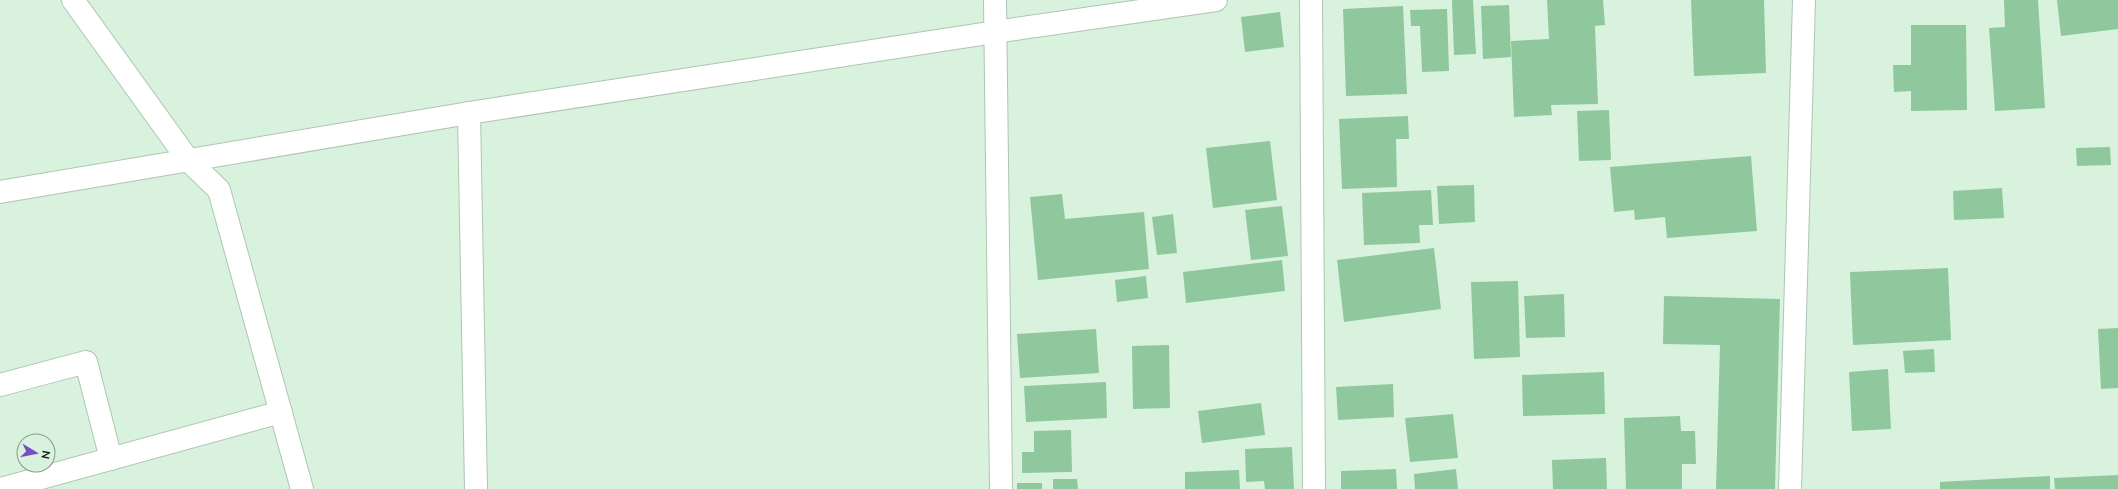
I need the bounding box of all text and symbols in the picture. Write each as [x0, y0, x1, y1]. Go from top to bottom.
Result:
north arrow [16, 433, 56, 473]
text: N [38, 449, 53, 460]

